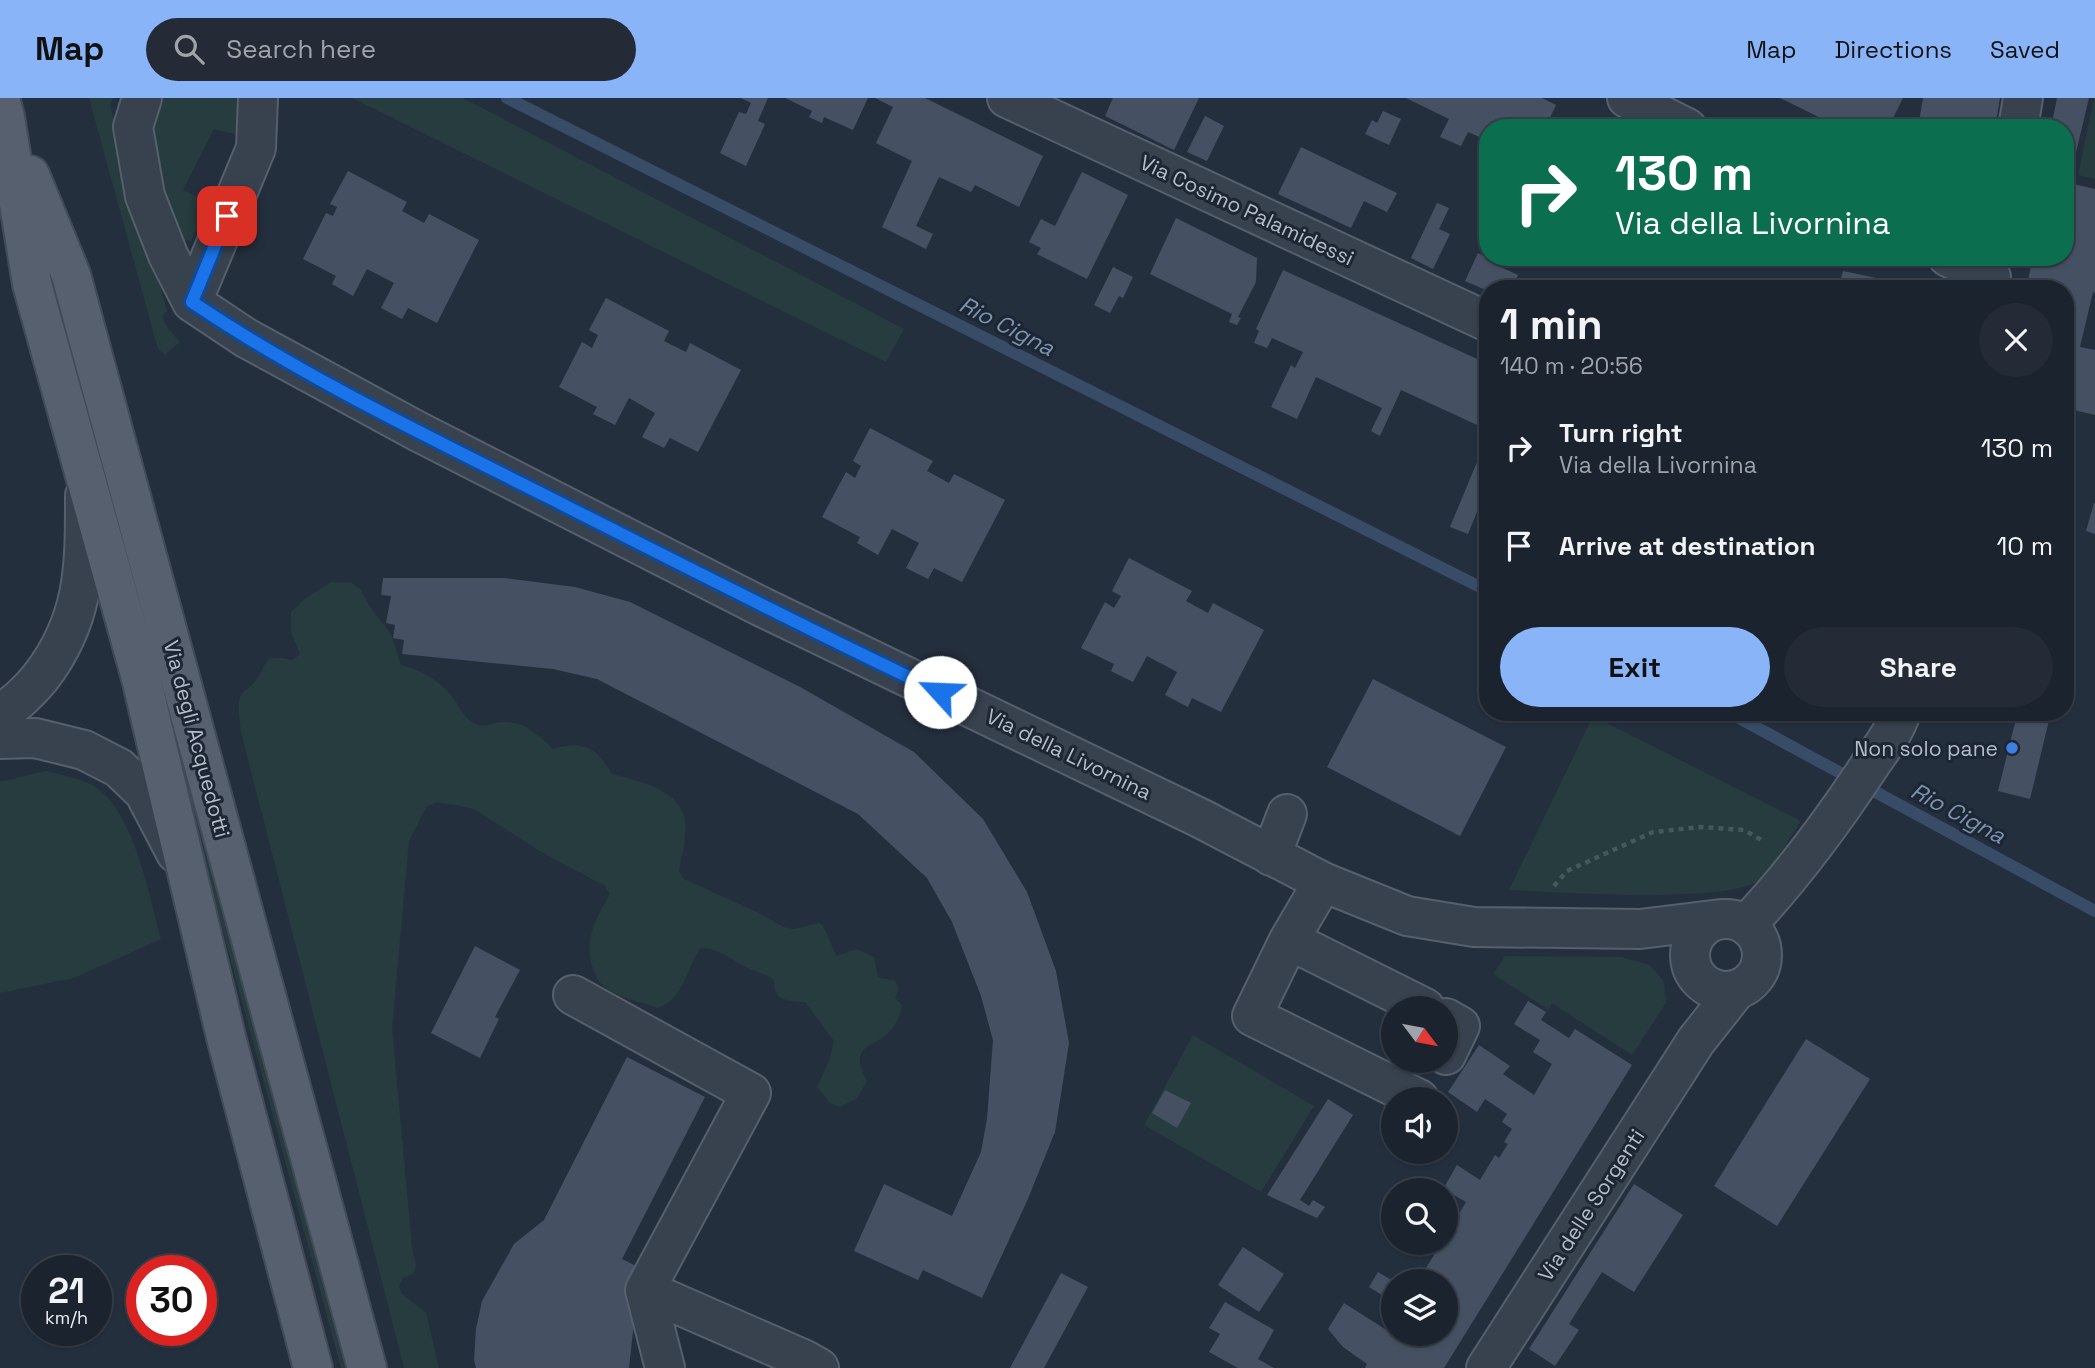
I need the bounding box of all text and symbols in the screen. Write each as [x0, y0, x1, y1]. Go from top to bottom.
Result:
search box [146, 18, 636, 81]
text: Map [35, 28, 104, 70]
icon: search [170, 30, 208, 68]
text: Search here [226, 32, 376, 66]
text: Map [1746, 34, 1796, 65]
text: Directions [1834, 34, 1952, 65]
text: Saved [1990, 34, 2060, 65]
text: 130 m [1615, 142, 1753, 204]
icon: right [1500, 147, 1591, 238]
street label: Via Cosimo Palamidessi [1136, 149, 1358, 271]
pin [197, 186, 257, 246]
icon: arrive [208, 197, 246, 235]
text: Via della Livornina [1615, 203, 1890, 243]
water label: Rio Cigna [954, 289, 1060, 363]
text: 1 min [1500, 298, 1603, 351]
button: close [1979, 303, 2053, 377]
text: 140 m · 20:56 [1500, 351, 1643, 381]
text: Turn right [1559, 416, 1683, 450]
icon: right [1500, 429, 1538, 467]
text: 130 m [1981, 431, 2053, 465]
text: Via della Livornina [1559, 450, 1757, 480]
icon: arrive [1500, 527, 1538, 565]
text: Arrive at destination [1559, 529, 1816, 563]
text: 10 m [1996, 529, 2053, 563]
button: Exit [1500, 627, 1770, 707]
button: Share [1784, 627, 2053, 707]
street label: Via degli Acquedotti [158, 637, 236, 841]
position arrow [903, 655, 977, 729]
street label: Via della Livornina [982, 702, 1156, 806]
place label: Non solo pane [1854, 735, 1998, 762]
marker: Non solo pane [2004, 740, 2020, 756]
water label: Rio Cigna [1906, 776, 2011, 851]
north arrow [1381, 996, 1458, 1073]
map controls [1381, 996, 1458, 1346]
button: sound [1381, 1087, 1458, 1164]
street label: Via delle Sorgenti [1532, 1124, 1650, 1286]
button: search [1381, 1178, 1458, 1255]
speed limit sign: 30 [126, 1255, 217, 1346]
text: 21 [48, 1269, 85, 1313]
button: layers [1381, 1269, 1458, 1346]
text: km/h [45, 1306, 88, 1329]

